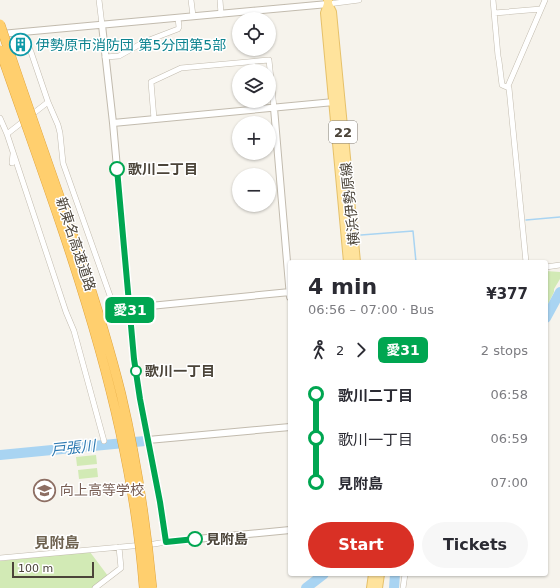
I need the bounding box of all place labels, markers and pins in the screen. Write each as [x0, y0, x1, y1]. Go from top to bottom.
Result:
building icon: 伊勢原市消防団 第5分団第5部 [8, 32, 34, 58]
place label: 伊勢原市消防団 第5分団第5部 [36, 37, 226, 53]
marker: 歌川二丁目 [109, 161, 125, 177]
place label: 歌川二丁目 [128, 161, 198, 177]
place label: 歌川一丁目 [145, 363, 215, 379]
marker: 歌川一丁目 [130, 365, 142, 377]
school or university icon: 向上高等学校 [32, 477, 58, 503]
place label: 向上高等学校 [60, 482, 144, 498]
marker: 見附島 [187, 531, 203, 547]
place label: 見附島 [206, 531, 248, 547]

